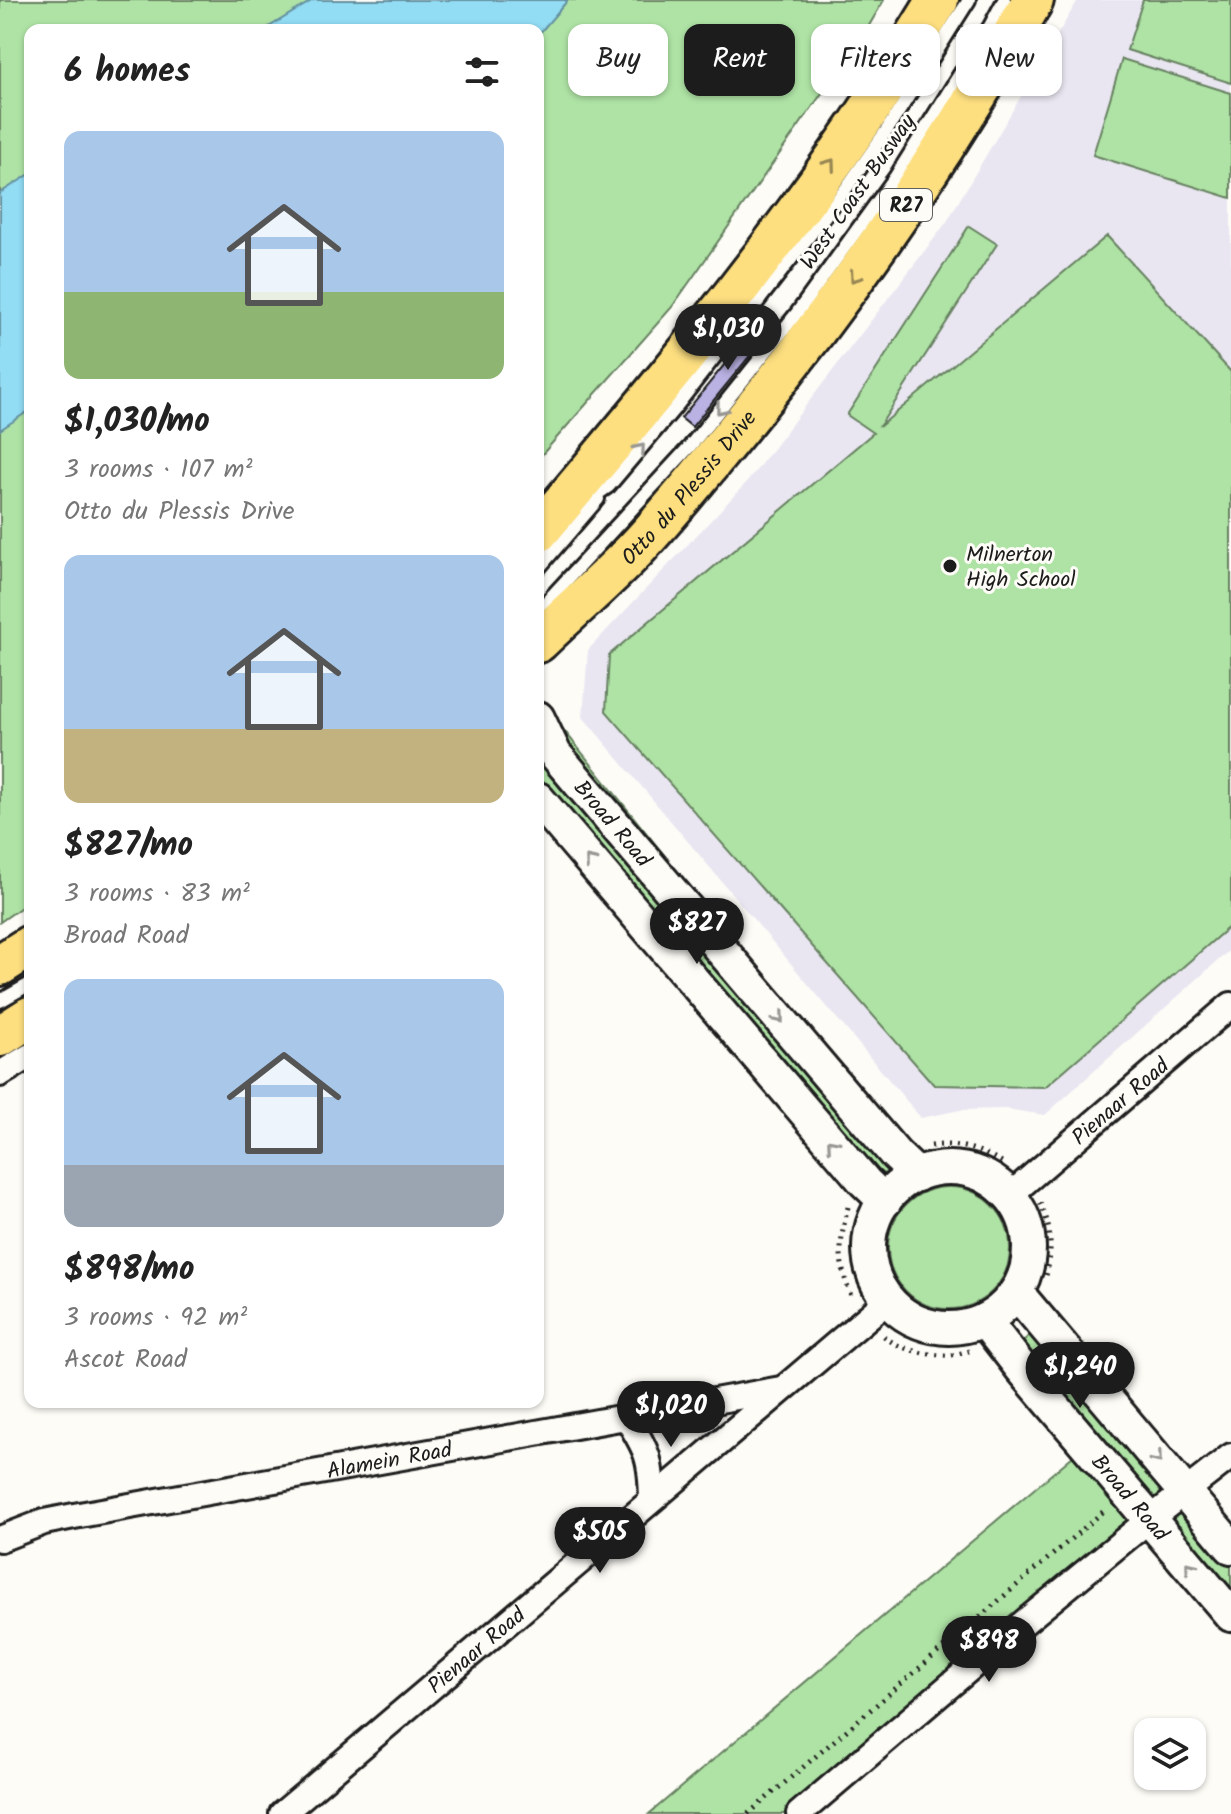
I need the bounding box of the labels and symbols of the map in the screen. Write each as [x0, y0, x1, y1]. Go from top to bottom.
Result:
street label: West Coast Busway [792, 107, 926, 278]
one-way arrow [820, 159, 835, 173]
road number: R27 [880, 189, 932, 221]
one-way arrow [850, 269, 865, 283]
pin: $1,030 [663, 304, 793, 372]
one-way arrow [716, 400, 731, 414]
street label: Otto du Plessis Drive [614, 403, 767, 575]
one-way arrow [630, 444, 645, 459]
place label: Milnerton High School [966, 538, 1076, 598]
marker: Milnerton High School [941, 557, 959, 575]
street label: Broad Road [564, 773, 660, 877]
one-way arrow [585, 856, 600, 870]
pin: $827 [650, 898, 744, 966]
one-way arrow [769, 1009, 784, 1024]
street label: Pienaar Road [1064, 1050, 1179, 1155]
one-way arrow [827, 1138, 842, 1153]
pin: $1,240 [1015, 1342, 1145, 1410]
pin: $1,020 [606, 1381, 736, 1449]
street label: Alamein Road [324, 1433, 456, 1490]
street label: Broad Road [1081, 1447, 1177, 1551]
one-way arrow [1148, 1449, 1162, 1464]
pin: $505 [553, 1507, 647, 1575]
one-way arrow [1185, 1562, 1200, 1577]
street label: Pienaar Road [420, 1599, 535, 1704]
pin: $898 [942, 1616, 1036, 1684]

